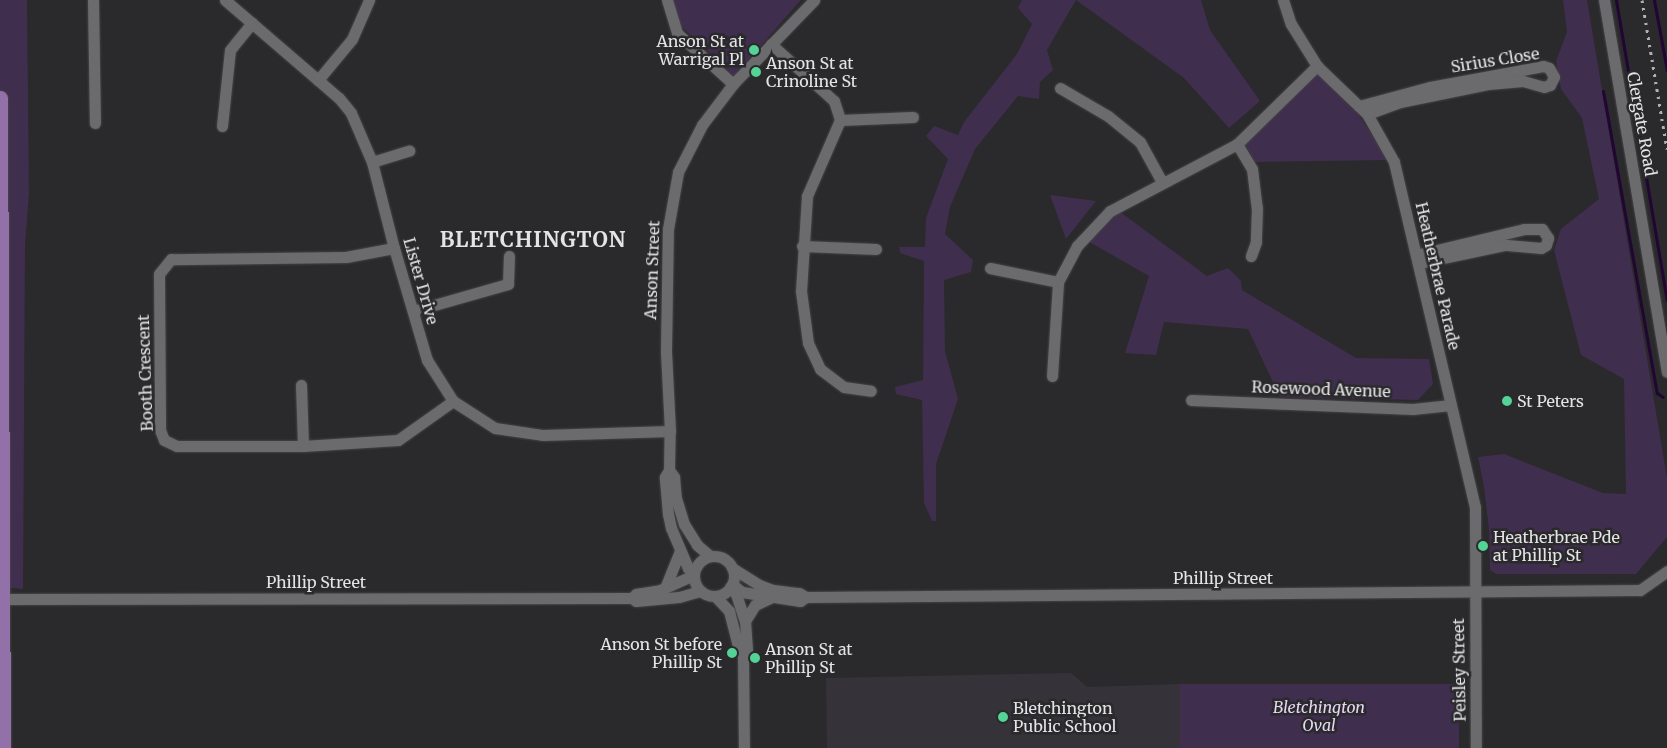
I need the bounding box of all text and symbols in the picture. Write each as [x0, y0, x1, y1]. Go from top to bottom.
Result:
place label: Anson St at Warrigal Pl [656, 31, 744, 69]
marker: Anson St at Warrigal Pl [748, 44, 760, 56]
street label: Sirius Close [1449, 44, 1541, 76]
place label: Anson St at Crinoline St [766, 53, 857, 91]
marker: Anson St at Crinoline St [750, 66, 762, 78]
street label: Clergate Road [1623, 70, 1661, 178]
street label: Heatherbrae Parade [1412, 200, 1464, 352]
street label: Anson Street [641, 220, 663, 320]
district label: BLETCHINGTON [438, 227, 628, 253]
street label: Lister Drive [399, 235, 443, 327]
street label: Booth Crescent [133, 314, 157, 432]
street label: Rosewood Avenue [1251, 377, 1391, 401]
place label: St Peters [1517, 391, 1584, 411]
marker: St Peters [1501, 395, 1513, 407]
place label: Heatherbrae Pde at Phillip St [1493, 527, 1620, 565]
marker: Heatherbrae Pde at Phillip St [1477, 540, 1489, 552]
street label: Phillip Street [1173, 568, 1273, 588]
street label: Phillip Street [266, 572, 366, 592]
street label: Peisley Street [1448, 618, 1470, 722]
place label: Anson St before Phillip St [600, 634, 722, 672]
place label: Anson St at Phillip St [765, 639, 853, 677]
marker: Anson St before Phillip St [726, 647, 738, 659]
marker: Anson St at Phillip St [749, 652, 761, 664]
park label: Bletchington Oval [1273, 697, 1365, 735]
place label: Bletchington Public School [1013, 698, 1117, 736]
marker: Bletchington Public School [997, 711, 1009, 723]

